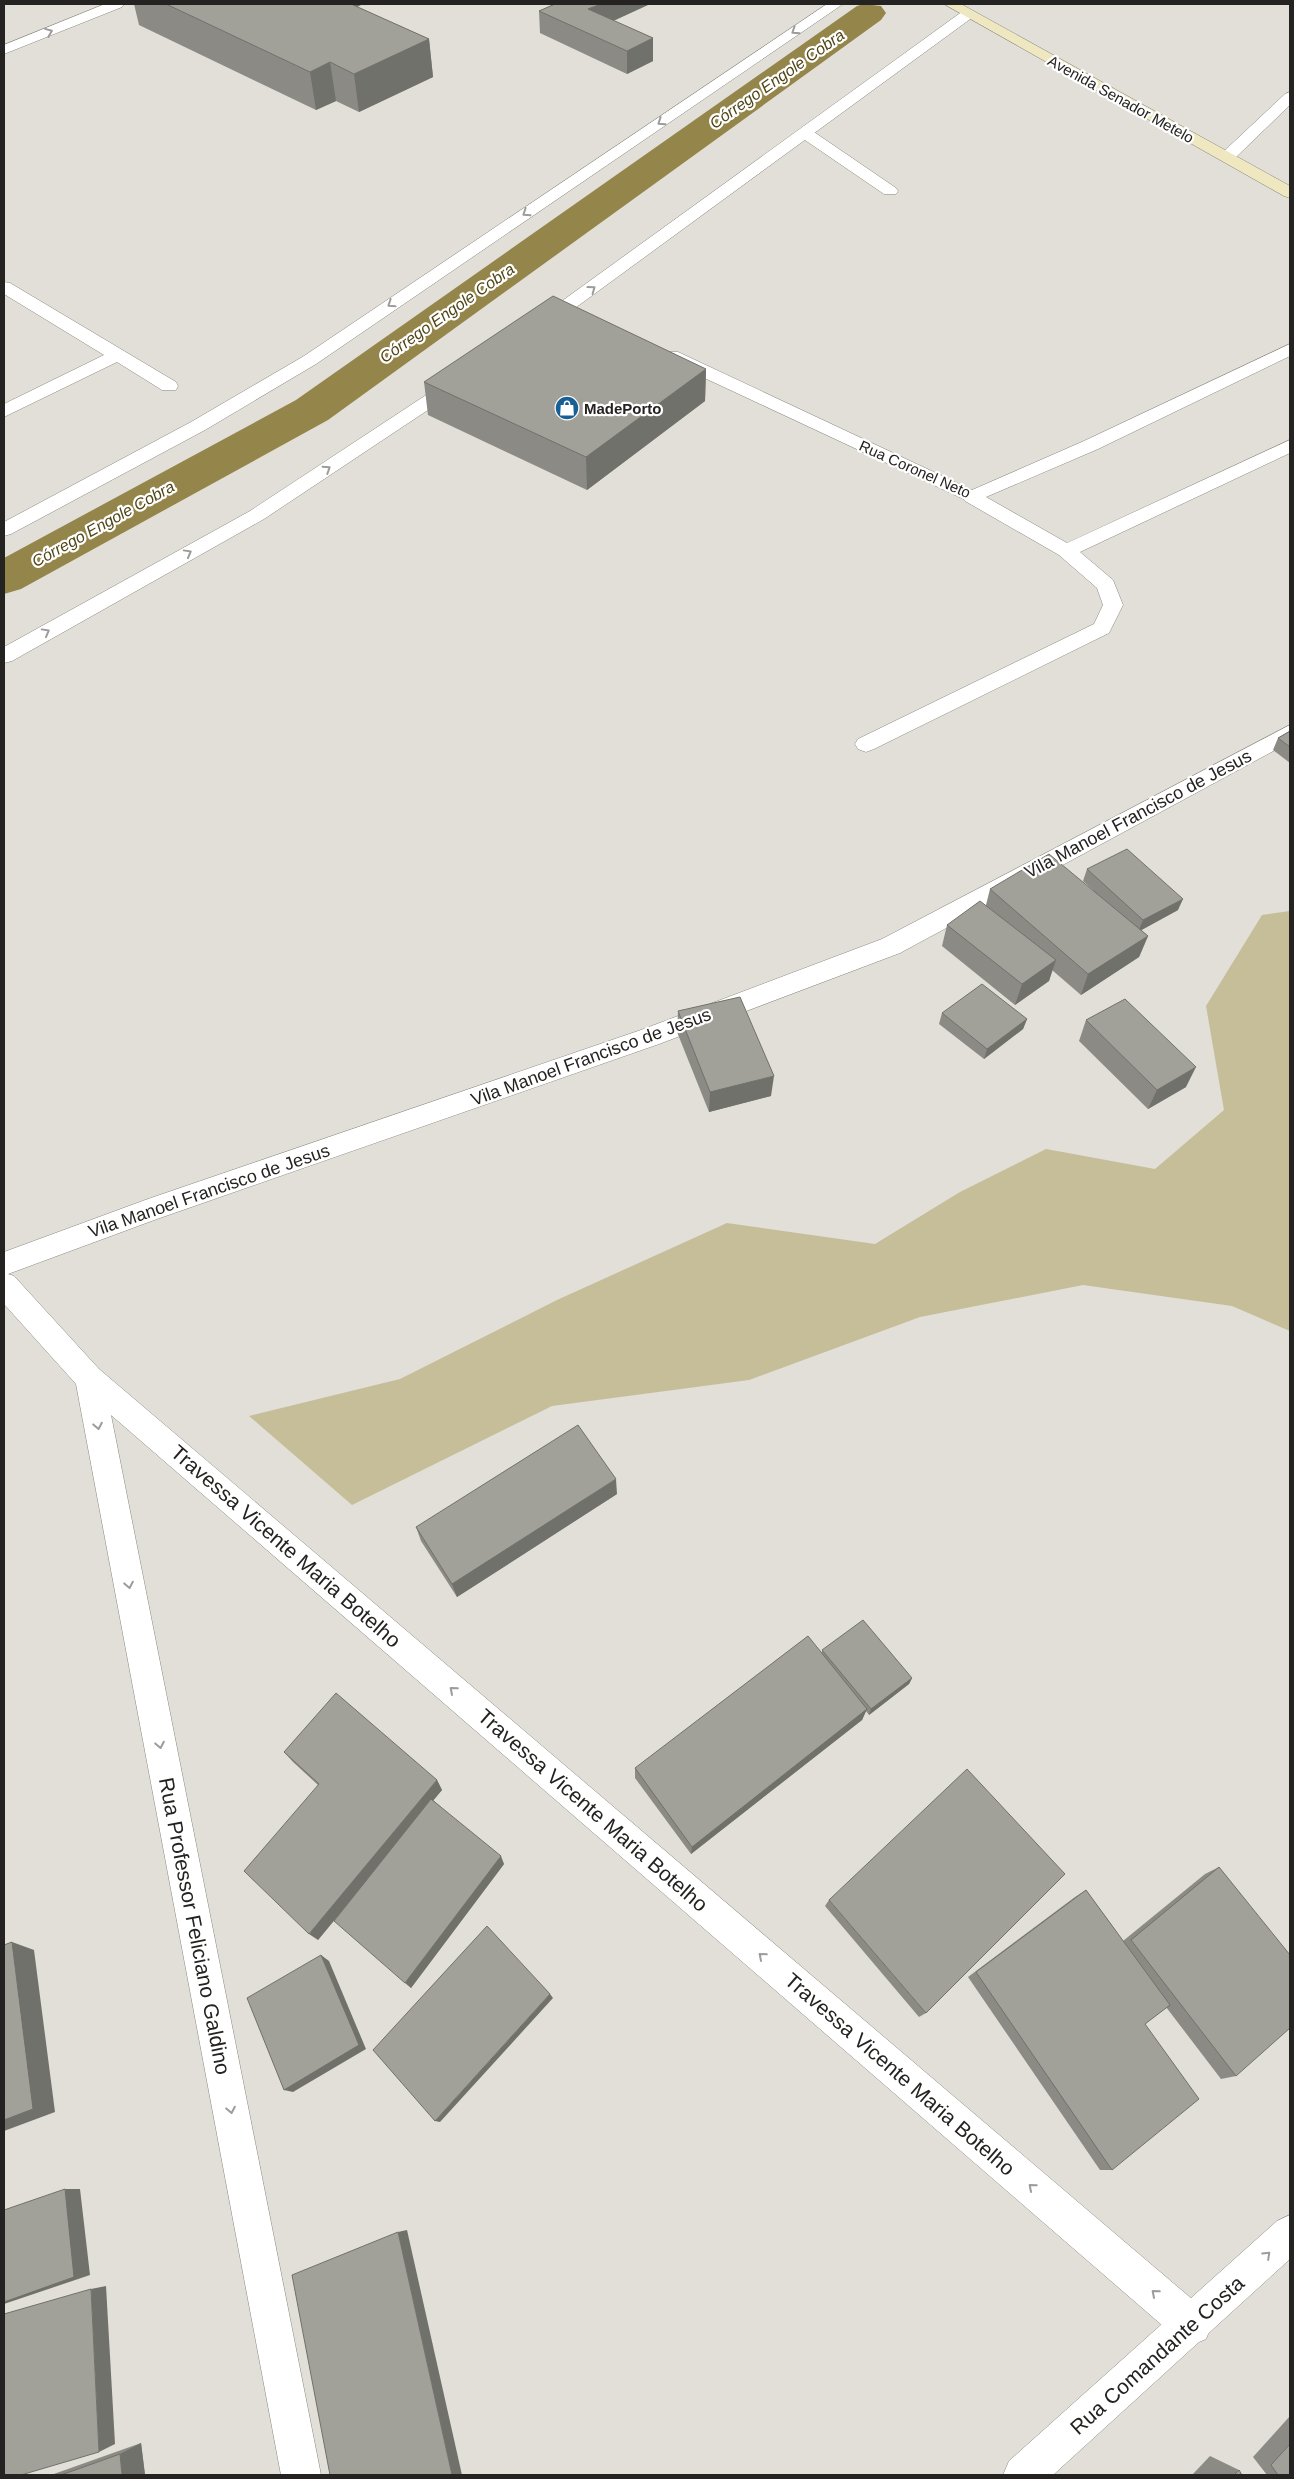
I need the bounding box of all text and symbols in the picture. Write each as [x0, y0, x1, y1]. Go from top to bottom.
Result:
one-way arrow [791, 25, 801, 34]
water label: Córrego Engole Cobra [707, 26, 848, 132]
one-way arrow [44, 28, 53, 38]
street label: Avenida Senador Metelo [1045, 52, 1197, 146]
one-way arrow [657, 116, 666, 125]
one-way arrow [522, 207, 532, 216]
water label: Córrego Engole Cobra [377, 260, 518, 366]
one-way arrow [586, 286, 595, 295]
one-way arrow [388, 298, 397, 307]
shop icon: MadePorto [554, 395, 580, 421]
place label: MadePorto [584, 400, 662, 417]
street label: Rua Coronel Neto [857, 437, 973, 501]
one-way arrow [322, 466, 331, 475]
water label: Córrego Engole Cobra [29, 478, 177, 570]
one-way arrow [183, 550, 192, 560]
one-way arrow [41, 629, 50, 639]
street label: Vila Manoel Francisco de Jesus [1021, 746, 1255, 882]
street label: Vila Manoel Francisco de Jesus [468, 1004, 714, 1110]
street label: Vila Manoel Francisco de Jesus [86, 1140, 332, 1242]
one-way arrow [93, 1421, 103, 1430]
street label: Travessa Vicente Maria Botelho [167, 1440, 405, 1652]
one-way arrow [123, 1581, 134, 1589]
one-way arrow [450, 1687, 459, 1696]
street label: Travessa Vicente Maria Botelho [474, 1704, 712, 1916]
one-way arrow [154, 1740, 165, 1749]
street label: Rua Professor Feliciano Galdino [155, 1775, 235, 2077]
one-way arrow [759, 1952, 768, 1961]
street label: Travessa Vicente Maria Botelho [781, 1968, 1019, 2180]
one-way arrow [225, 2106, 235, 2115]
one-way arrow [1028, 2184, 1037, 2193]
one-way arrow [1262, 2252, 1271, 2261]
street label: Rua Comandante Costa [1066, 2271, 1249, 2439]
one-way arrow [1152, 2290, 1161, 2299]

